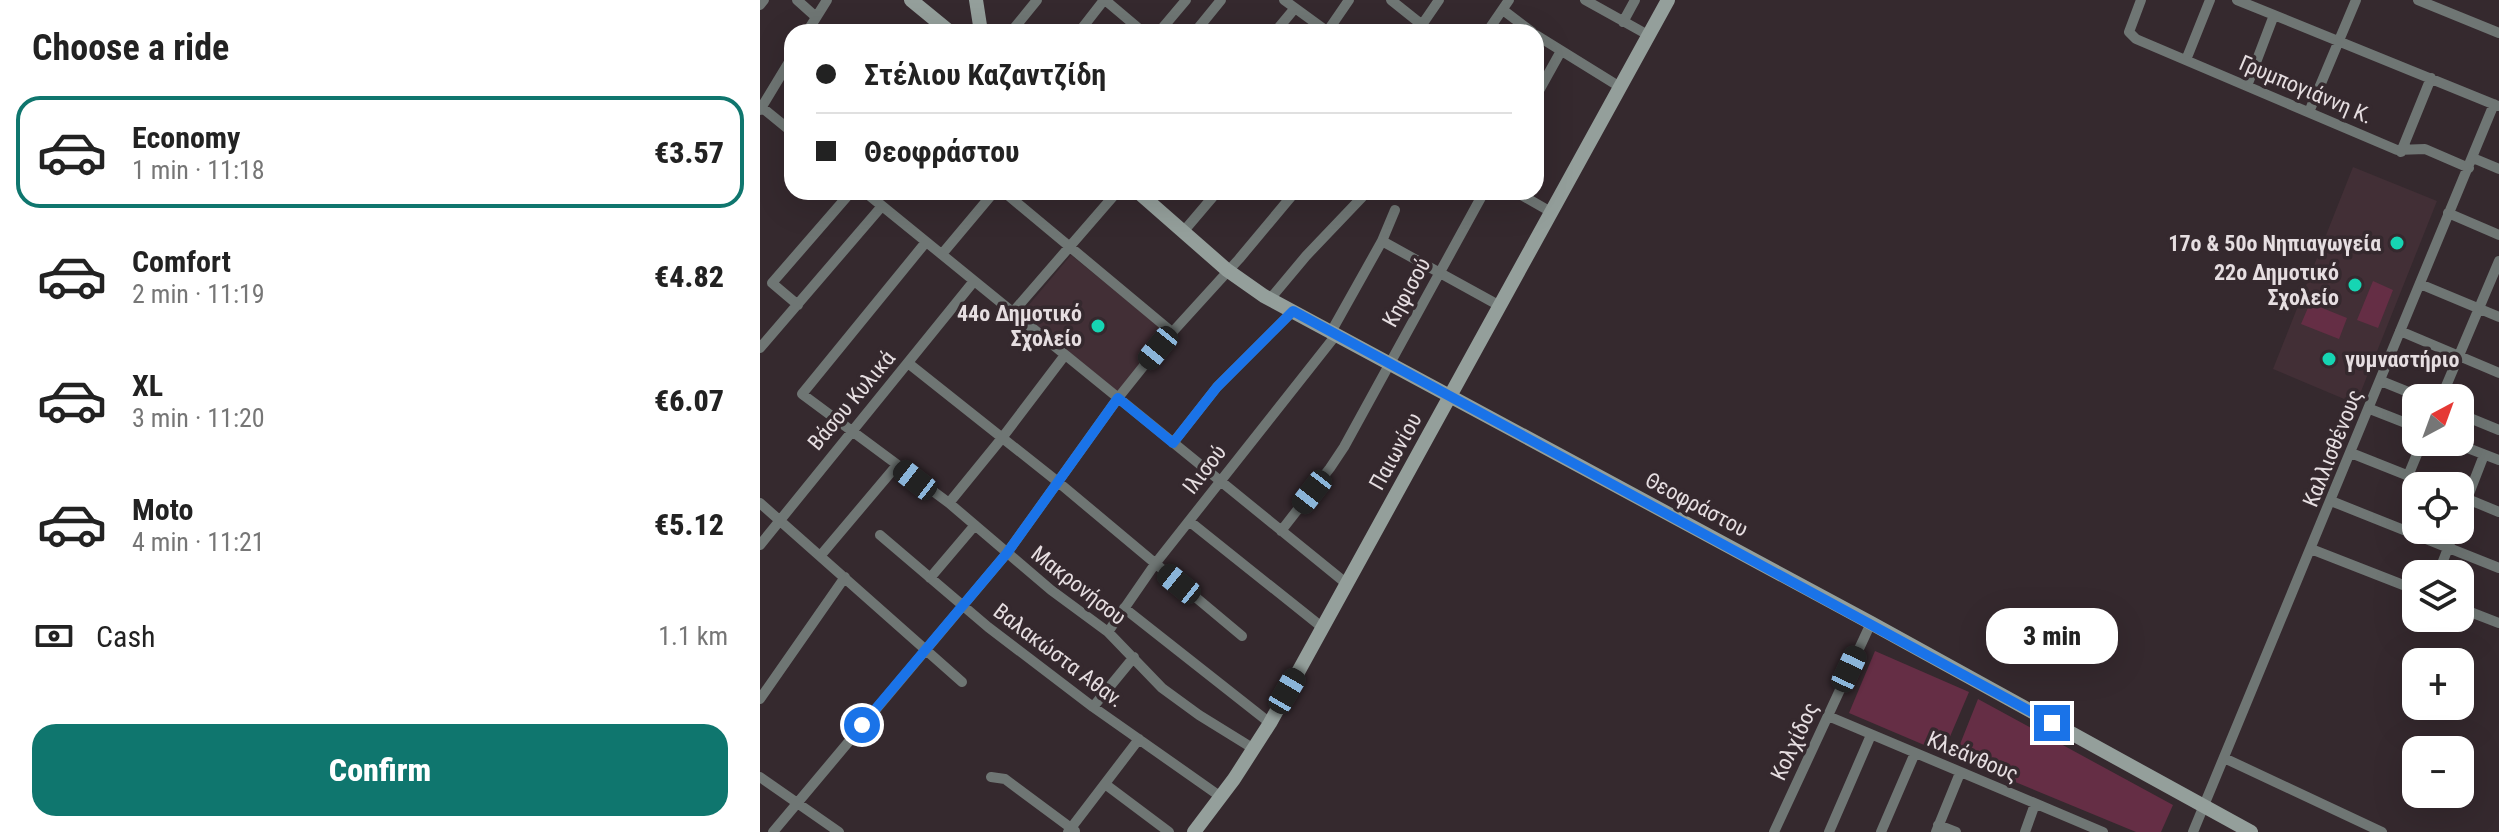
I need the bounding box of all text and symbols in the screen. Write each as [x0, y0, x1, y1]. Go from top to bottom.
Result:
text: Choose a ride [32, 27, 229, 69]
street label: Γρυμπογιάννη Κ. [2235, 50, 2376, 129]
text: Στέλιου Καζαντζίδη [864, 57, 1106, 92]
icon: car [36, 116, 108, 188]
text: Economy [132, 120, 240, 155]
text: Θεοφράστου [864, 134, 1020, 169]
text: €3.57 [654, 135, 724, 170]
text: 1 min · 11:18 [132, 155, 265, 185]
place label: 17ο & 50ο Νηπιαγωγεία [2168, 231, 2381, 256]
marker: 17ο & 50ο Νηπιαγωγεία [2388, 234, 2406, 252]
icon: car [36, 240, 108, 312]
text: Comfort [132, 244, 231, 279]
street label: Κηφισού [1377, 253, 1436, 331]
text: €4.82 [654, 259, 724, 294]
place label: 22ο Δημοτικό Σχολείο [2214, 260, 2339, 311]
marker: 22ο Δημοτικό Σχολείο [2346, 276, 2364, 294]
text: 2 min · 11:19 [132, 279, 265, 309]
place label: 44ο Δημοτικό Σχολείο [957, 301, 1082, 352]
marker: 44ο Δημοτικό Σχολείο [1089, 317, 1107, 335]
car [1134, 322, 1182, 374]
street label: Βάσου Κυλικά [803, 346, 900, 455]
place label: γυμναστήριο [2345, 347, 2460, 372]
marker: γυμναστήριο [2320, 350, 2338, 368]
icon: car [36, 364, 108, 436]
text: XL [132, 368, 163, 403]
text: €6.07 [654, 383, 724, 418]
north arrow [2402, 384, 2474, 456]
map controls [2402, 384, 2474, 808]
street label: Καλλισθένους [2298, 386, 2367, 510]
text: 3 min · 11:20 [132, 403, 265, 433]
street label: Παιωνίου [1364, 408, 1427, 494]
street label: Ιλισού [1178, 440, 1231, 499]
car [889, 456, 941, 504]
car [1288, 466, 1336, 518]
street label: Θεοφράστου [1641, 467, 1752, 542]
button: locate [2402, 472, 2474, 544]
icon: car [36, 488, 108, 560]
text: Moto [132, 492, 193, 527]
text: €5.12 [654, 507, 724, 542]
text: 4 min · 11:21 [132, 527, 265, 557]
street label: Μακρονήσου [1026, 541, 1131, 630]
car [1153, 560, 1205, 608]
button: layers [2402, 560, 2474, 632]
street label: Βαλακώστα Αθαν. [989, 598, 1129, 712]
callout: 3 min [1986, 607, 2118, 663]
icon: cash [32, 614, 76, 658]
text: Cash [96, 619, 156, 654]
text: 1.1 km [658, 621, 728, 651]
text: 3 min [2023, 621, 2081, 651]
car [1828, 642, 1870, 696]
button: + [2402, 648, 2474, 720]
car [1265, 664, 1309, 718]
street label: Κολχίδος [1766, 698, 1823, 784]
route end [2034, 705, 2070, 741]
route start [844, 707, 880, 743]
button: Confirm [32, 724, 728, 816]
street label: Κλεάνθους [1924, 726, 2022, 787]
button: − [2402, 736, 2474, 808]

